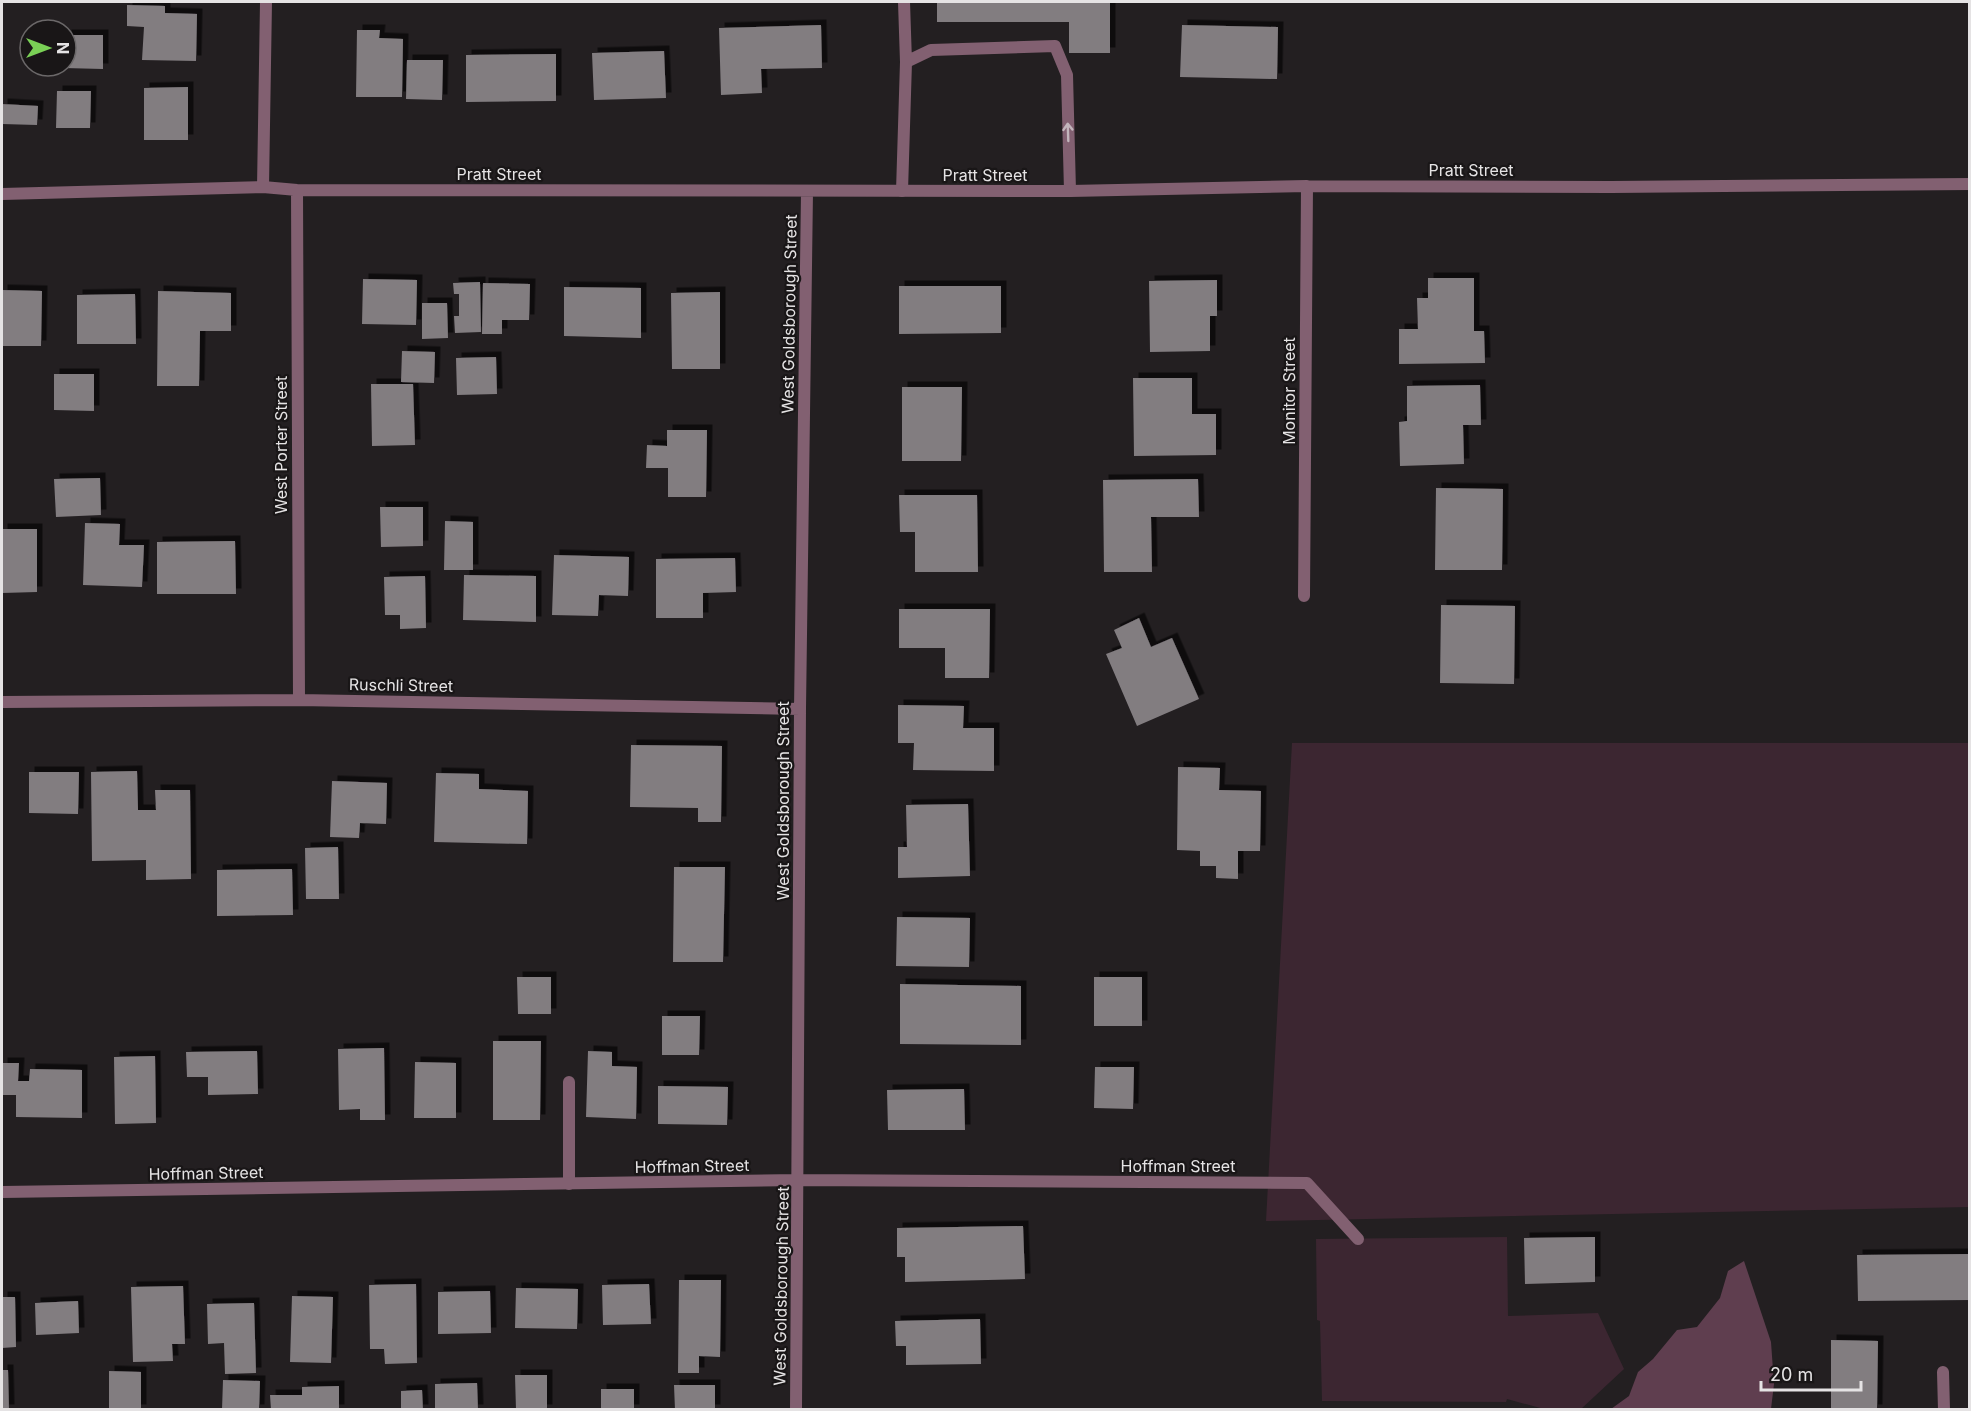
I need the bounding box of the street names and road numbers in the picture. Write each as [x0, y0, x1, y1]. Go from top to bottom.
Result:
street label: Pratt Street [1429, 160, 1513, 180]
street label: Pratt Street [457, 164, 541, 184]
street label: Pratt Street [943, 165, 1027, 185]
street label: West Goldsborough Street [777, 214, 801, 414]
street label: Monitor Street [1279, 337, 1299, 445]
street label: West Porter Street [271, 376, 291, 514]
street label: Ruschli Street [349, 674, 453, 696]
street label: West Goldsborough Street [773, 701, 793, 901]
street label: Hoffman Street [634, 1155, 750, 1177]
street label: Hoffman Street [1121, 1156, 1235, 1176]
street label: Hoffman Street [148, 1162, 264, 1184]
street label: West Goldsborough Street [769, 1186, 793, 1386]

